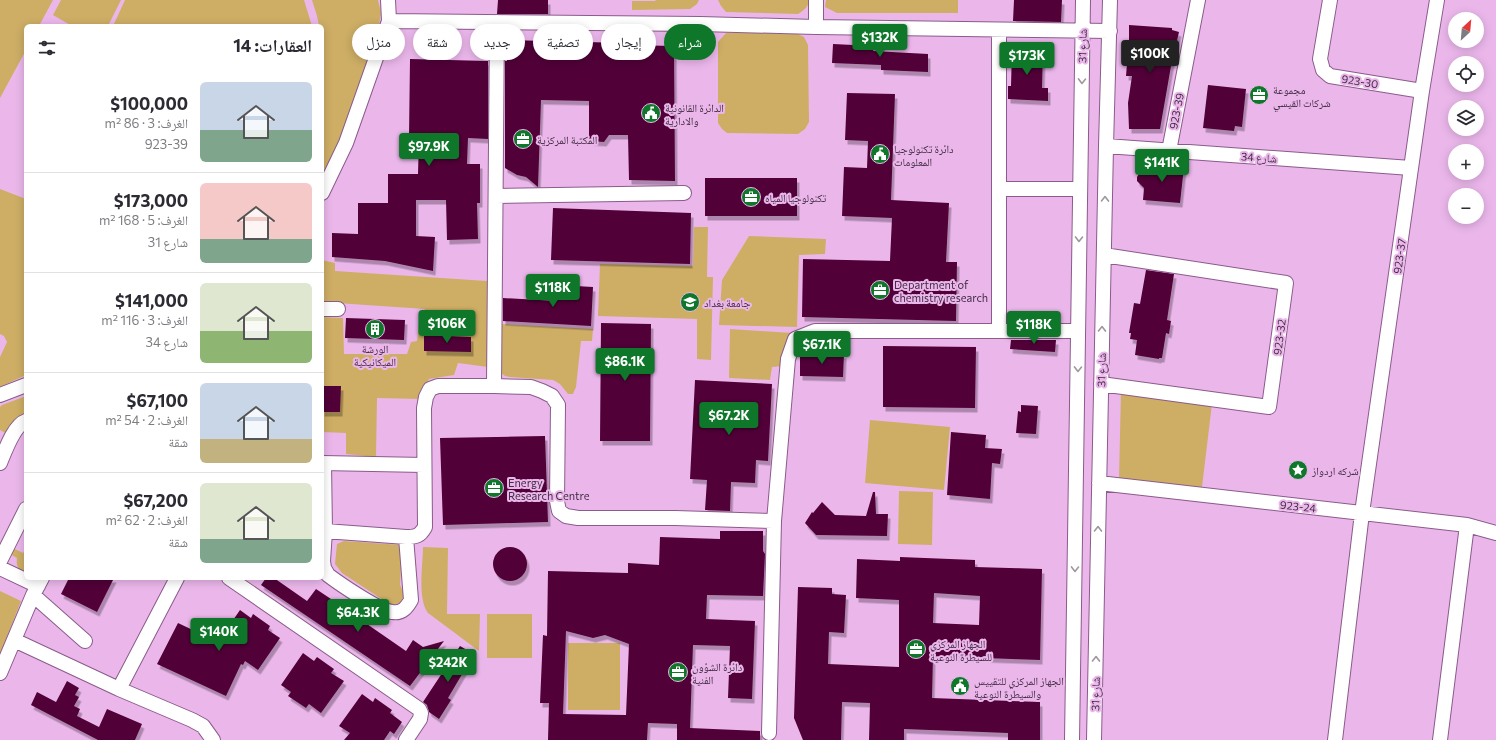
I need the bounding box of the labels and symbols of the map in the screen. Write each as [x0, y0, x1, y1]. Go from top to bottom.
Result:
north arrow [1448, 12, 1484, 48]
pin: $132K [852, 24, 908, 58]
street label: شارع 31 [1075, 29, 1090, 63]
pin: $100K [1122, 40, 1178, 74]
pin: $173K [999, 42, 1055, 76]
street label: 923-30 [1341, 72, 1379, 90]
one-way arrow [1078, 78, 1086, 84]
place label: مجموعة شركات القيسي [1273, 83, 1331, 111]
office icon: مجموعة شركات القيسي [1248, 84, 1270, 106]
street label: 923-39 [1166, 91, 1186, 130]
place label: الدائرة القانونية والادارية [665, 101, 724, 127]
public building icon: الدائرة القانونية والادارية [640, 102, 662, 124]
office icon: المكتبة المركزية [512, 128, 534, 150]
pin: $97.9K [396, 133, 462, 167]
place label: المكتبة المركزية [537, 133, 597, 146]
place label: دائرة تكنولوجيا المعلومات [894, 142, 954, 168]
public building icon: دائرة تكنولوجيا المعلومات [869, 143, 891, 165]
pin: $141K [1134, 149, 1190, 183]
street label: شارع 34 [1241, 149, 1277, 166]
office icon: تكنولوجيا المياه [740, 186, 762, 208]
place label: تكنولوجيا المياه [765, 191, 827, 204]
one-way arrow [1101, 196, 1109, 202]
one-way arrow [1075, 236, 1083, 242]
street label: 923-37 [1390, 237, 1408, 275]
pin: $118K [525, 274, 581, 308]
place label: Department of chemistry research [894, 278, 988, 304]
office icon: Department of chemistry research [869, 279, 891, 301]
school or university icon: جامعة بغداد [679, 291, 701, 313]
place label: جامعة بغداد [704, 296, 750, 309]
pin: $106K [419, 310, 475, 344]
pin: $118K [1006, 311, 1062, 345]
building icon: الورشة الميكانيكية [364, 318, 386, 340]
street label: 923-32 [1270, 318, 1288, 356]
one-way arrow [1098, 326, 1106, 332]
pin: $67.1K [789, 331, 855, 365]
place label: الورشة الميكانيكية [354, 342, 396, 368]
pin: $86.1K [592, 348, 658, 382]
street label: شارع 31 [1094, 353, 1109, 387]
one-way arrow [1073, 366, 1082, 372]
pin: $67.2K [696, 402, 762, 436]
place icon: شركه اردواز [1287, 459, 1309, 481]
place label: شركه اردواز [1311, 464, 1359, 477]
place label: Energy Research Centre [508, 476, 590, 502]
office icon: Energy Research Centre [483, 477, 505, 499]
street label: 923-24 [1279, 498, 1317, 514]
one-way arrow [1094, 526, 1103, 532]
one-way arrow [1070, 566, 1079, 572]
pin: $64.3K [325, 599, 391, 633]
pin: $140K [191, 618, 247, 652]
place label: الجهاز المركزي للسيطرة النوعية [930, 637, 992, 663]
office icon: الجهاز المركزي للسيطرة النوعية [905, 638, 927, 660]
pin: $242K [420, 649, 476, 683]
one-way arrow [1092, 656, 1100, 662]
place label: دائرة الشؤون الفنية [692, 660, 743, 686]
office icon: دائرة الشؤون الفنية [667, 661, 689, 683]
place label: الجهاز المركزي للتقييس والسيطرة النوعية [974, 674, 1064, 700]
public building icon: الجهاز المركزي للتقييس والسيطرة النوعية [949, 675, 971, 697]
street label: شارع 31 [1088, 677, 1103, 711]

